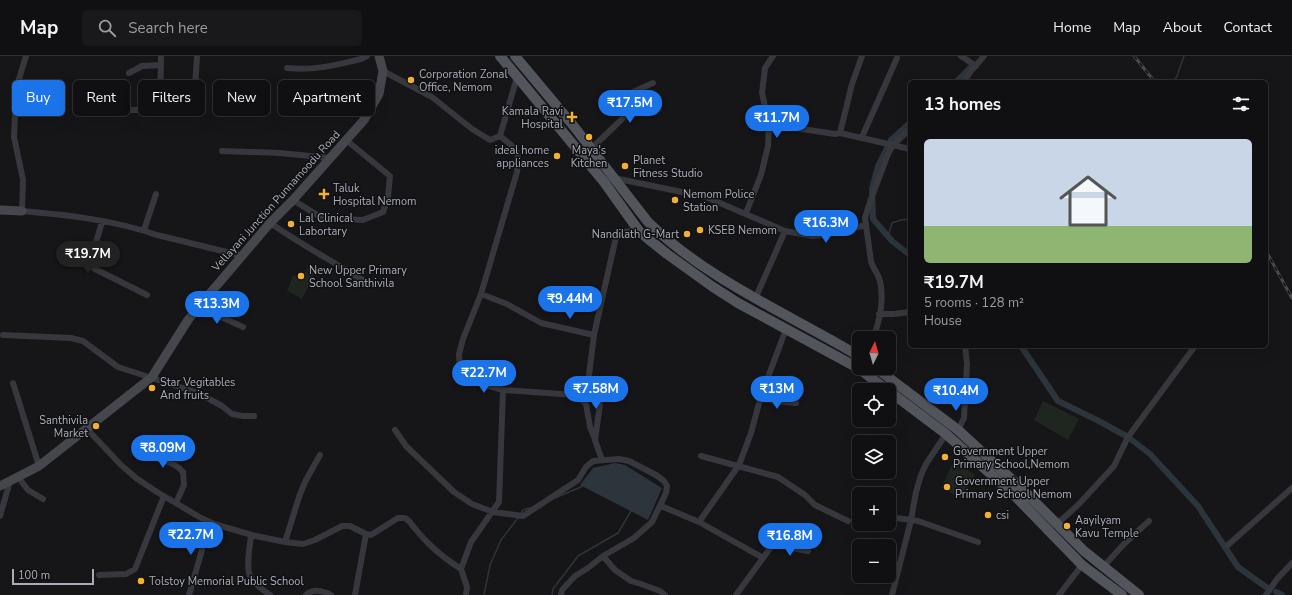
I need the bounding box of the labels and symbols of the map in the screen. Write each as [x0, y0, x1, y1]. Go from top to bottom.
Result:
place label: Corporation Zonal Office, Nemom [419, 67, 508, 95]
marker: Corporation Zonal Office, Nemom [406, 75, 416, 85]
pin: ₹17.5M [597, 90, 663, 124]
place label: Kamala Ravi Hospital [502, 104, 564, 132]
pin: ₹11.7M [744, 105, 810, 139]
marker: Kamala Ravi Hospital [566, 111, 578, 123]
street label: Vellayani Junction Punnamoodu Road [208, 127, 343, 275]
marker: Maya's Kitchen [584, 132, 594, 142]
place label: ideal home appliances [495, 143, 549, 171]
place label: Maya's Kitchen [571, 143, 607, 171]
marker: ideal home appliances [552, 151, 562, 161]
place label: Planet Fitness Studio [633, 153, 703, 181]
marker: Planet Fitness Studio [620, 161, 630, 171]
place label: Taluk Hospital Nemom [333, 181, 416, 209]
place label: Nemom Police Station [683, 187, 754, 215]
marker: Taluk Hospital Nemom [318, 188, 330, 200]
marker: Nemom Police Station [670, 195, 680, 205]
pin: ₹16.3M [793, 210, 859, 244]
place label: Lal Clinical Labortary [299, 211, 354, 239]
marker: Lal Clinical Labortary [286, 219, 296, 229]
place label: KSEB Nemom [708, 223, 777, 238]
marker: KSEB Nemom [695, 225, 705, 235]
place label: Nandilath G-Mart [592, 227, 679, 242]
marker: Nandilath G-Mart [682, 229, 692, 239]
pin: ₹19.7M [55, 241, 121, 275]
place label: New Upper Primary School Santhivila [309, 263, 407, 291]
marker: New Upper Primary School Santhivila [296, 271, 306, 281]
pin: ₹9.44M [537, 286, 603, 320]
pin: ₹13.3M [184, 291, 250, 325]
north arrow [852, 331, 896, 375]
pin: ₹22.7M [451, 360, 517, 394]
place label: Star Vegitables And fruits [160, 375, 235, 403]
pin: ₹7.58M [563, 376, 629, 410]
pin: ₹13M [753, 376, 801, 410]
pin: ₹10.4M [923, 378, 989, 412]
marker: Star Vegitables And fruits [147, 383, 157, 393]
place label: Santhivila Market [39, 413, 88, 441]
marker: Santhivila Market [91, 421, 101, 431]
pin: ₹8.09M [130, 435, 196, 469]
place label: Government Upper Primary School,Nemom [953, 444, 1070, 472]
marker: Government Upper Primary School,Nemom [940, 452, 950, 462]
place label: Government Upper Primary School Nemom [955, 474, 1072, 502]
marker: Government Upper Primary School Nemom [942, 482, 952, 492]
place label: csi [996, 508, 1009, 523]
marker: csi [983, 510, 993, 520]
place label: Aayilyam Kavu Temple [1075, 513, 1139, 541]
marker: Aayilyam Kavu Temple [1062, 521, 1072, 531]
pin: ₹22.7M [158, 522, 224, 556]
pin: ₹16.8M [757, 523, 823, 557]
scale bar [12, 567, 94, 586]
place label: Tolstoy Memorial Public School [149, 574, 304, 589]
marker: Tolstoy Memorial Public School [136, 576, 146, 586]

